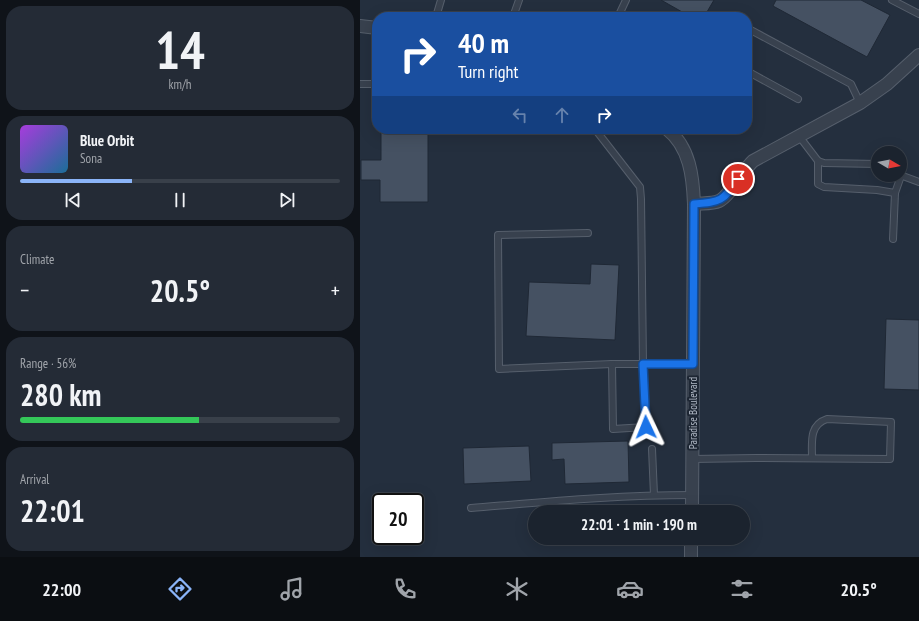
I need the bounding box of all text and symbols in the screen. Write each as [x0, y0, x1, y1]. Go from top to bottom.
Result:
text: 14 [155, 16, 205, 83]
text: 40 m [458, 24, 509, 61]
icon: right [392, 28, 444, 80]
text: Turn right [458, 60, 518, 83]
text: km/h [168, 76, 192, 93]
icon: left [509, 104, 531, 126]
icon: ahead [551, 104, 573, 126]
icon: right [593, 104, 615, 126]
text: Blue Orbit [80, 131, 134, 150]
north arrow [871, 146, 907, 182]
map controls [871, 146, 907, 182]
text: Sona [80, 150, 102, 167]
pin [721, 162, 755, 196]
icon: arrive [727, 168, 749, 190]
icon: previous [62, 189, 84, 211]
icon: pause [169, 189, 191, 211]
icon: next [276, 189, 298, 211]
text: Climate [20, 251, 54, 268]
text: 20.5° [150, 271, 210, 310]
text: − [20, 276, 29, 304]
text: + [331, 276, 340, 304]
text: Range · 56% [20, 355, 76, 372]
text: 280 km [20, 375, 101, 414]
street label: Paradise Boulevard [686, 377, 700, 449]
position arrow [625, 406, 667, 448]
text: Arrival [20, 471, 49, 488]
text: 22:01 [20, 491, 85, 530]
speed limit sign: 20 [372, 493, 424, 545]
text: 22:01 · 1 min · 190 m [581, 515, 697, 534]
icon: directions [166, 575, 194, 603]
icon: music [278, 575, 306, 603]
icon: phone [391, 575, 419, 603]
icon: climate [503, 575, 531, 603]
icon: car [616, 575, 644, 603]
icon: filters [728, 575, 756, 603]
text: 22:00 [42, 578, 81, 601]
text: 20.5° [841, 578, 877, 601]

